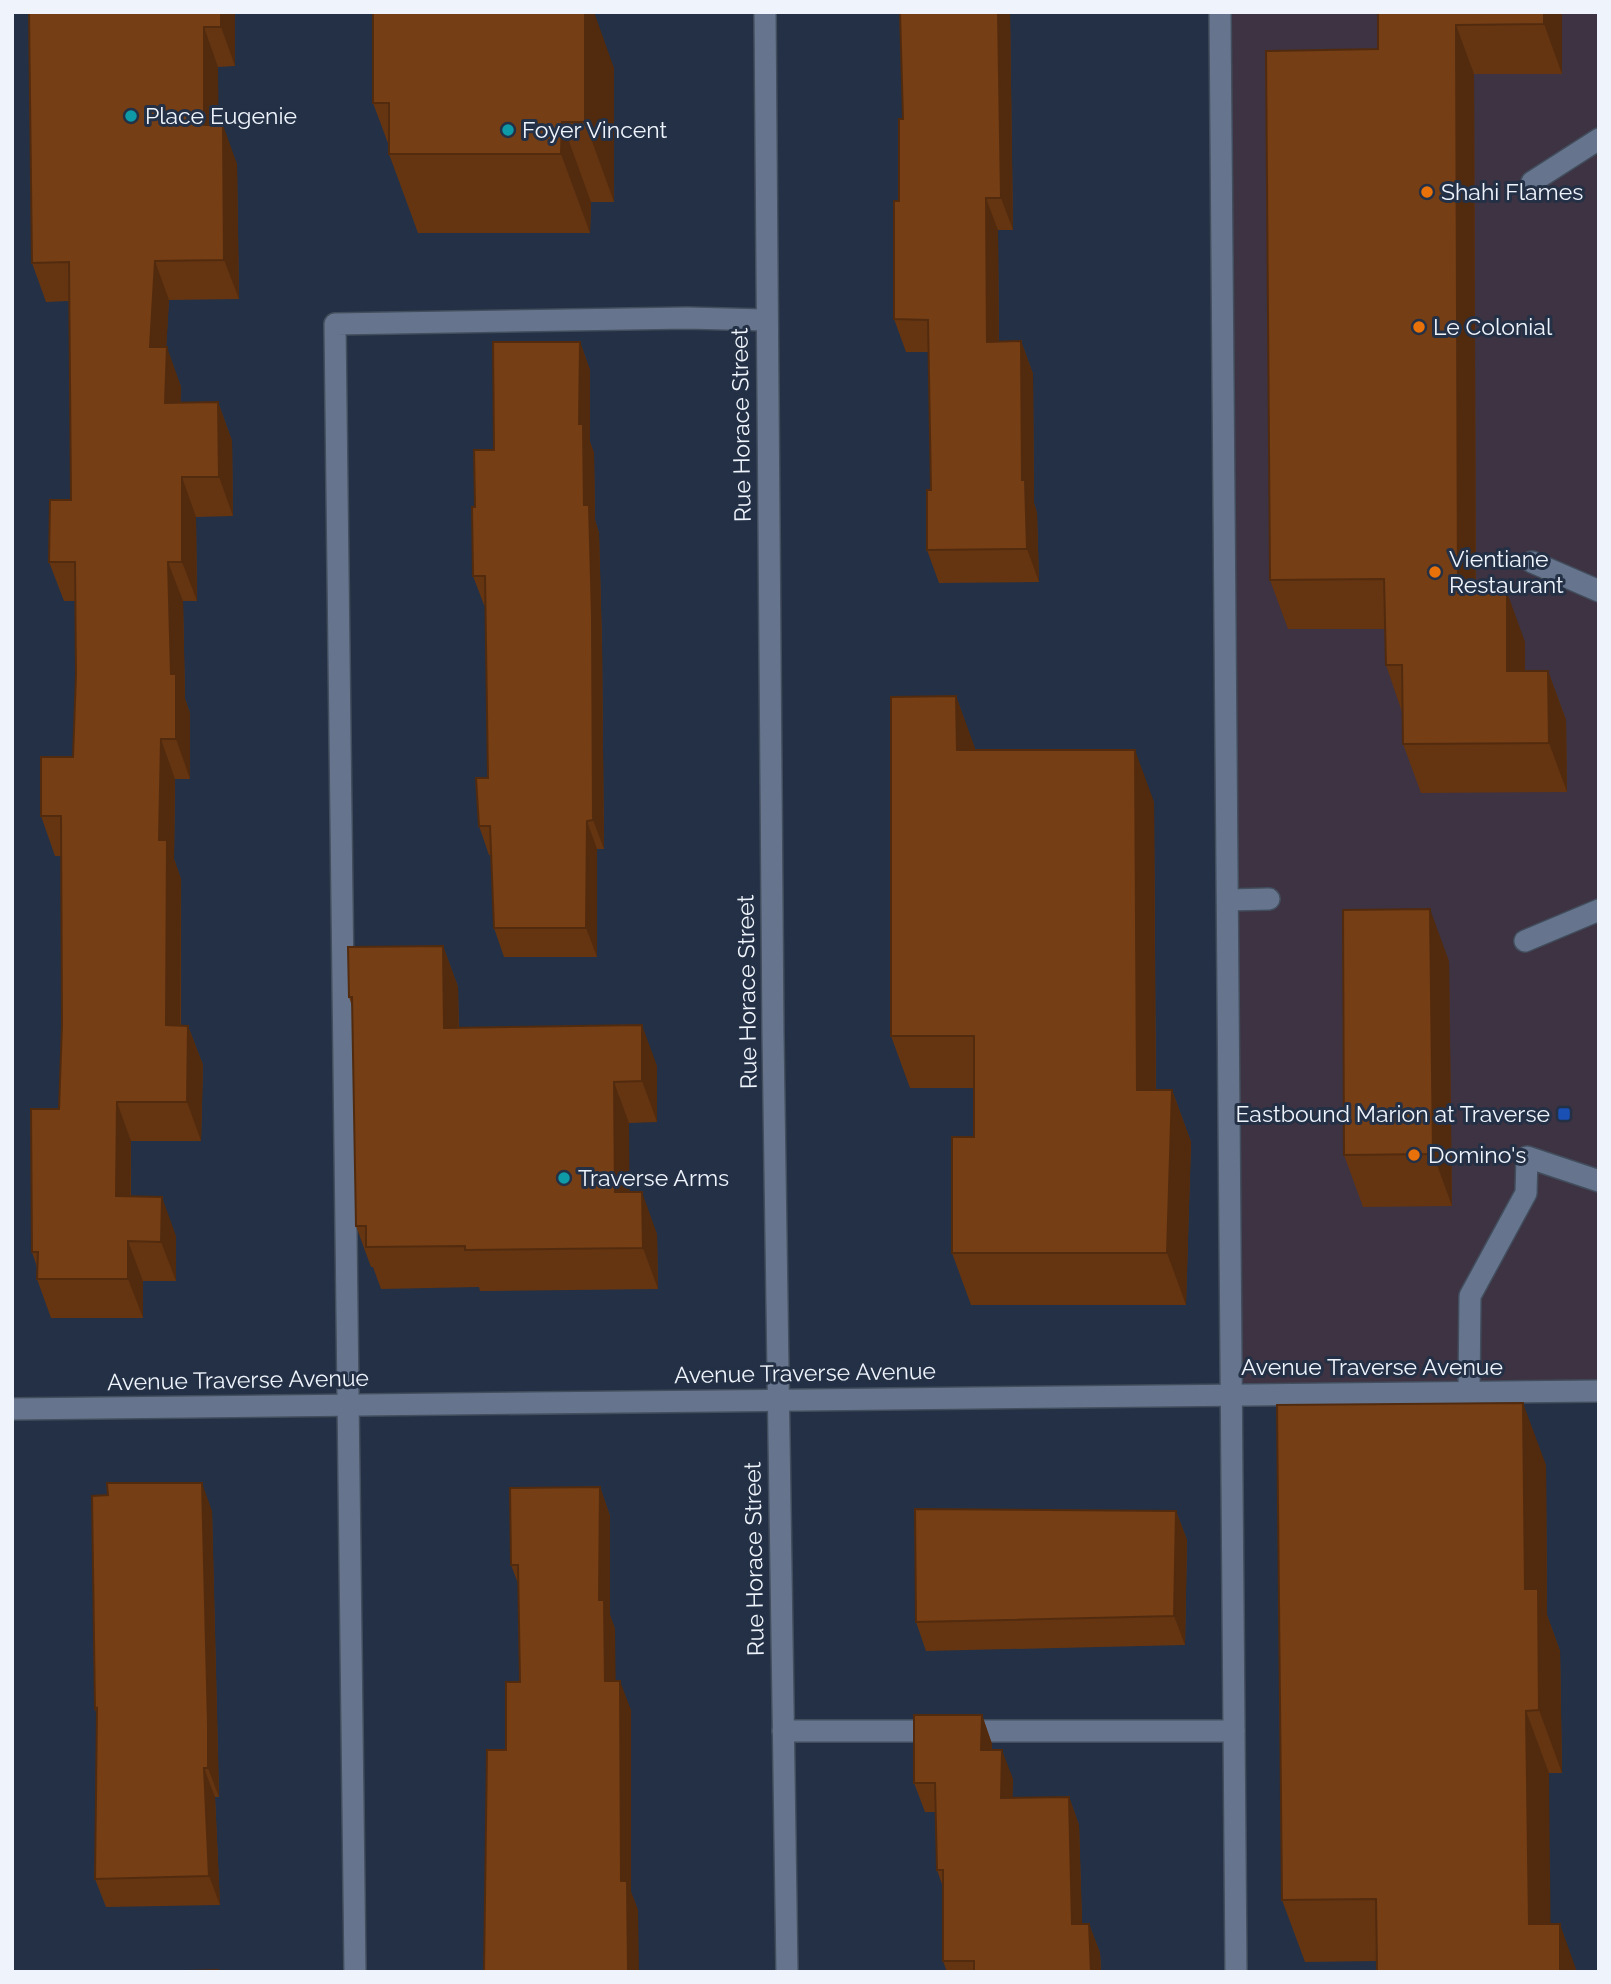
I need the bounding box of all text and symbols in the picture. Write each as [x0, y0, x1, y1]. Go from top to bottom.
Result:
place label: Place Eugenie [145, 102, 297, 129]
marker: Place Eugenie [123, 108, 139, 124]
place label: Foyer Vincent [522, 116, 668, 143]
marker: Foyer Vincent [500, 122, 516, 138]
place label: Shahi Flames [1441, 178, 1583, 205]
marker: Shahi Flames [1419, 184, 1435, 200]
place label: Le Colonial [1433, 313, 1553, 340]
marker: Le Colonial [1411, 319, 1427, 335]
street label: Rue Horace Street [725, 327, 756, 523]
place label: Vientiane Restaurant [1449, 545, 1564, 598]
marker: Vientiane Restaurant [1427, 564, 1443, 580]
street label: Rue Horace Street [731, 894, 762, 1090]
place label: Eastbound Marion at Traverse [1235, 1100, 1550, 1127]
marker: Eastbound Marion at Traverse [1556, 1106, 1572, 1122]
place label: Domino's [1428, 1141, 1526, 1168]
marker: Domino's [1406, 1147, 1422, 1163]
place label: Traverse Arms [578, 1164, 729, 1191]
marker: Traverse Arms [556, 1170, 572, 1186]
street label: Avenue Traverse Avenue [1241, 1353, 1503, 1380]
street label: Avenue Traverse Avenue [674, 1357, 936, 1388]
street label: Avenue Traverse Avenue [107, 1364, 369, 1395]
street label: Rue Horace Street [738, 1461, 769, 1657]

